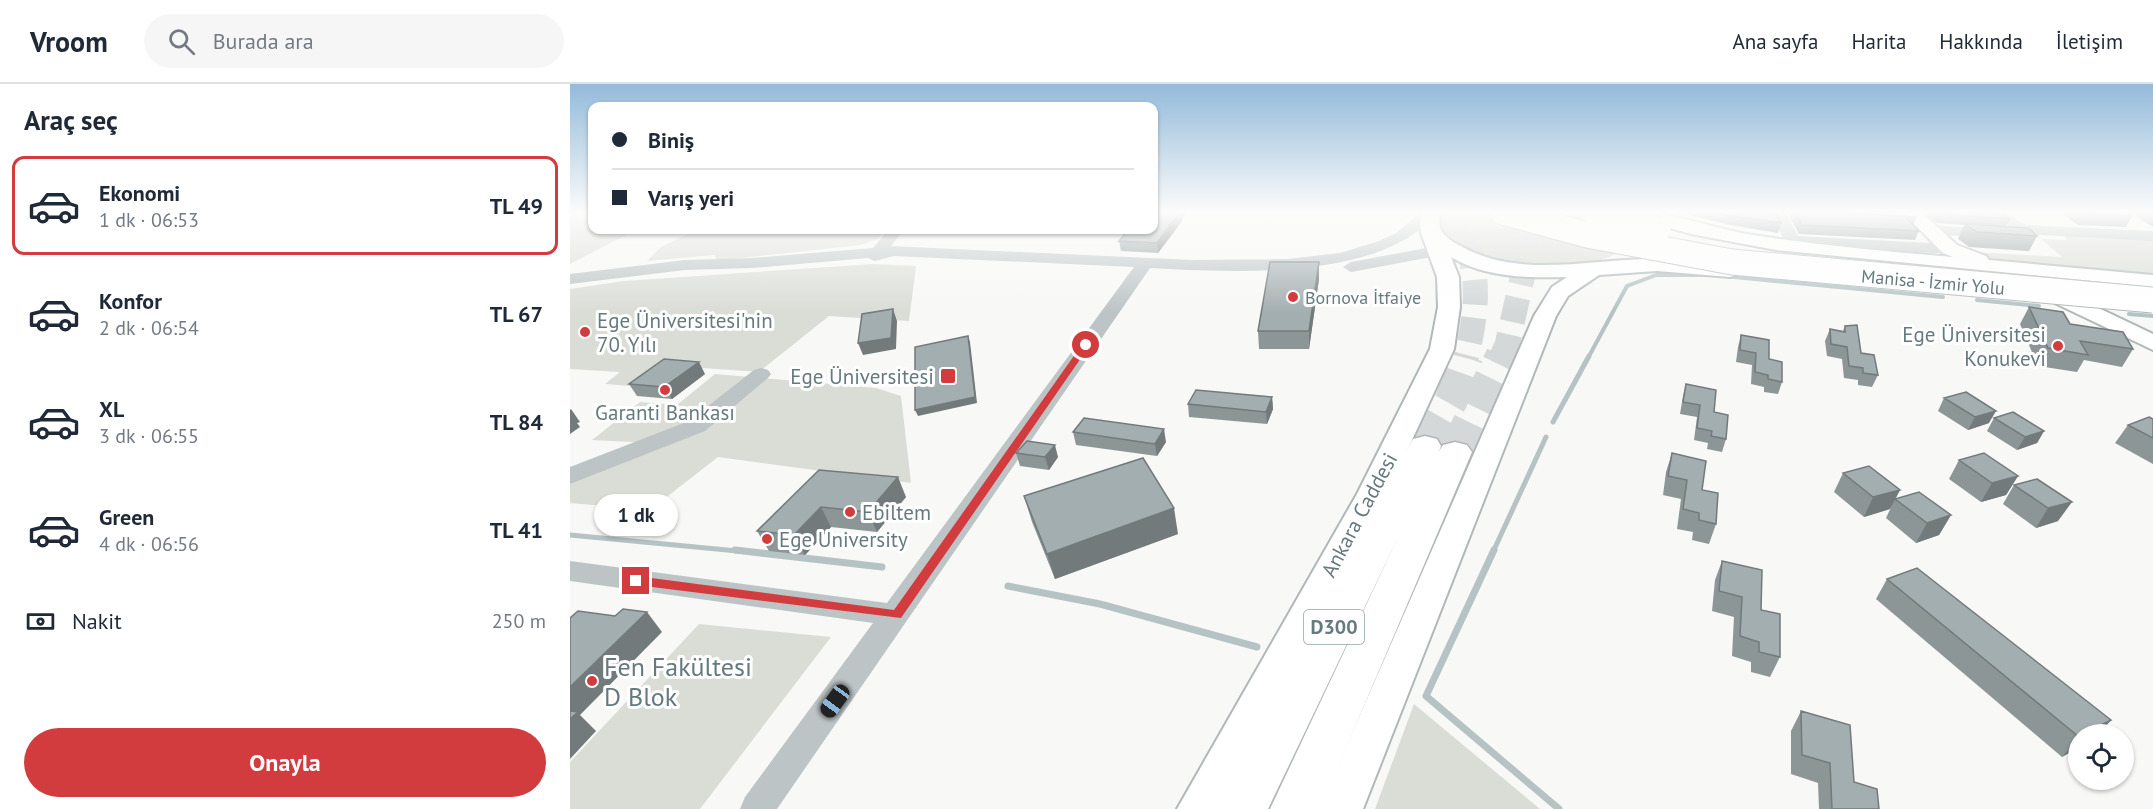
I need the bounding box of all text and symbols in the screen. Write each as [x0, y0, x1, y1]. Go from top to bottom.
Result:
search box [144, 14, 564, 68]
text: Vroom [30, 23, 108, 60]
icon: search [165, 25, 198, 58]
text: Burada ara [213, 27, 314, 55]
text: Ana sayfa [1733, 28, 1818, 55]
text: Harita [1851, 28, 1906, 55]
text: Hakkında [1939, 28, 2023, 55]
text: İletişim [2056, 28, 2123, 55]
text: Araç seç [24, 103, 118, 137]
text: Biniş [648, 126, 694, 154]
icon: car [27, 179, 81, 233]
text: Ekonomi [99, 179, 180, 207]
text: Varış yeri [648, 184, 734, 212]
text: TL 49 [490, 192, 543, 220]
text: 1 dk · 06:53 [99, 207, 199, 233]
street label: Manisa - İzmir Yolu [1860, 264, 2006, 300]
place label: Bornova İtfaiye [1305, 286, 1421, 309]
icon: car [27, 287, 81, 341]
text: Konfor [99, 287, 162, 315]
marker: Bornova İtfaiye [1286, 290, 1300, 304]
text: TL 67 [490, 300, 543, 328]
place label: Ege Üniversitesi'nin 70. Yılı [597, 307, 773, 358]
text: 2 dk · 06:54 [99, 315, 199, 341]
place label: Ege Üniversitesi Konukevi [1902, 321, 2046, 372]
marker: Ege Üniversitesi'nin 70. Yılı [578, 325, 592, 339]
route start [1072, 331, 1099, 358]
marker: Ege Üniversitesi Konukevi [2051, 339, 2065, 353]
place label: Ege Üniversitesi [790, 363, 934, 390]
marker: Ege Üniversitesi [939, 367, 957, 385]
marker: Garanti Bankası [658, 383, 672, 397]
icon: car [27, 395, 81, 449]
text: XL [99, 395, 124, 423]
place label: Garanti Bankası [595, 399, 735, 426]
text: TL 84 [490, 408, 543, 436]
text: 3 dk · 06:55 [99, 423, 199, 449]
street label: Ankara Caddesi [1315, 448, 1403, 582]
callout: 1 dk [594, 494, 678, 536]
place label: Ebiltem [862, 499, 931, 526]
text: 1 dk [618, 502, 655, 528]
icon: car [27, 503, 81, 557]
text: Green [99, 503, 154, 531]
marker: Ebiltem [843, 505, 857, 519]
text: TL 41 [490, 516, 543, 544]
place label: Ege University [779, 526, 908, 553]
text: 4 dk · 06:56 [99, 531, 199, 557]
marker: Ege University [760, 532, 774, 546]
route end [622, 567, 649, 594]
icon: cash [24, 605, 57, 638]
text: Nakit [72, 607, 122, 635]
text: 250 m [492, 608, 546, 634]
road number: D300 [1304, 610, 1364, 644]
place label: Fen Fakültesi D Blok [604, 650, 752, 713]
marker: Fen Fakültesi D Blok [585, 674, 599, 688]
car [817, 681, 853, 721]
map controls [2068, 724, 2134, 790]
button: locate [2068, 724, 2134, 790]
button: Onayla [24, 728, 546, 797]

